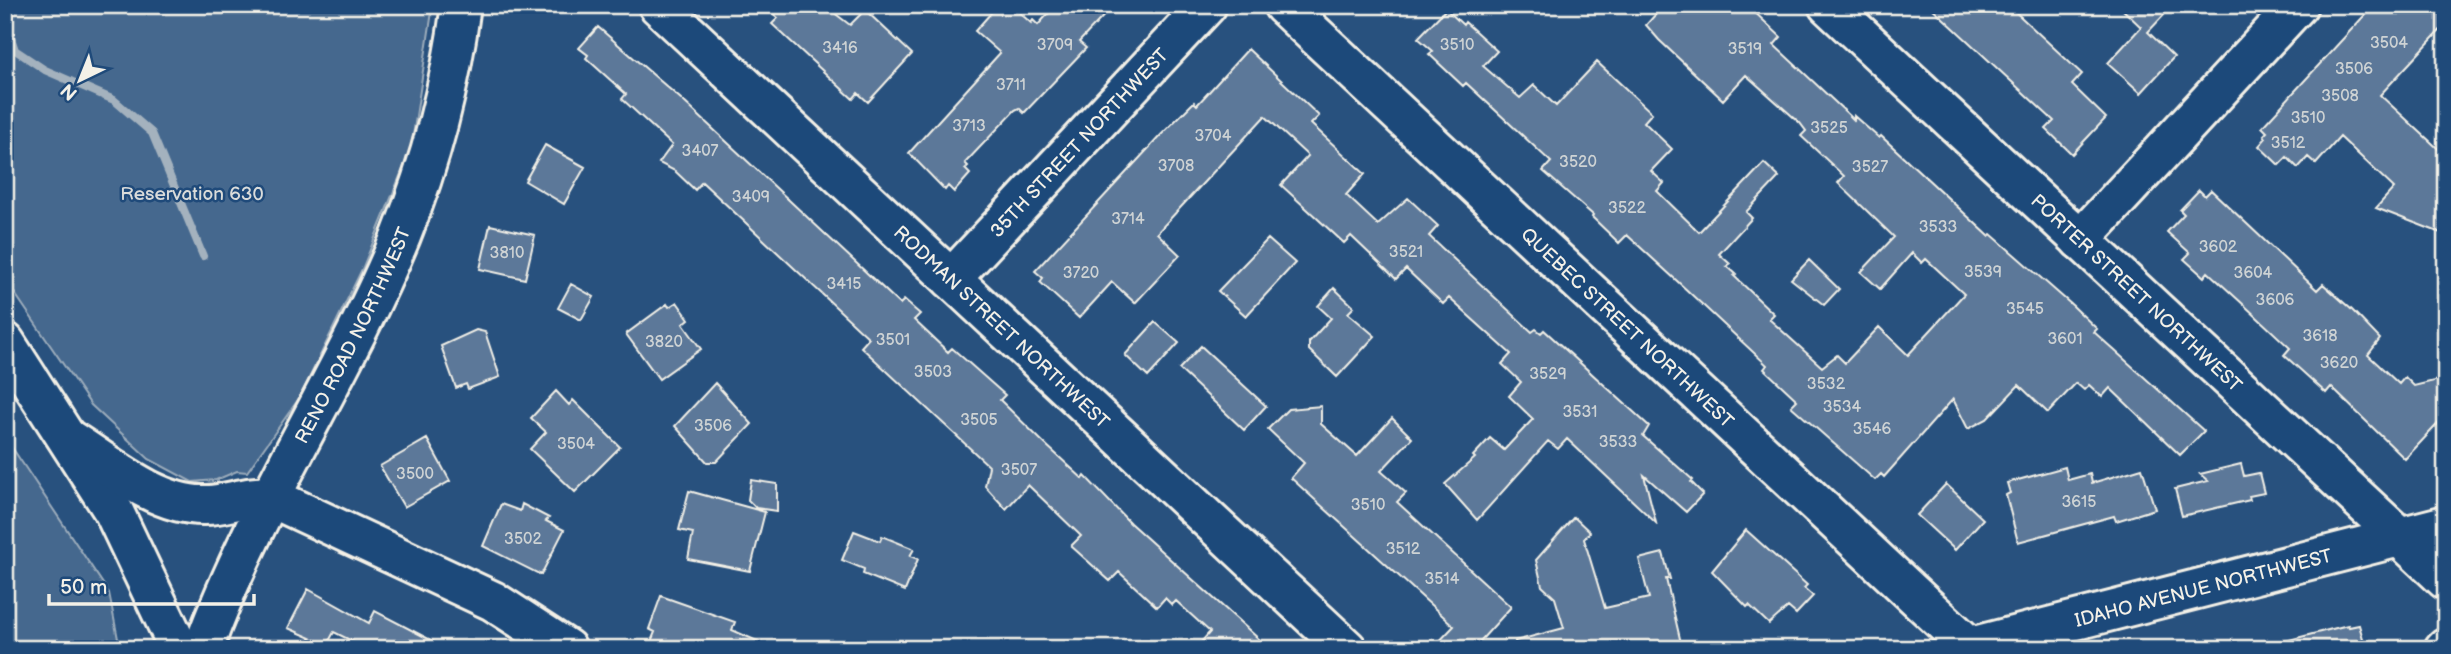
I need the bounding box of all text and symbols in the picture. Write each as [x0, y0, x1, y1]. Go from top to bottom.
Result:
house number: 3504 [2370, 34, 2408, 53]
house number: 3709 [1037, 36, 1073, 55]
house number: 3510 [1440, 36, 1474, 55]
house number: 3416 [822, 39, 858, 58]
house number: 3519 [1728, 40, 1762, 59]
street label: 35TH STREET NORTHWEST [986, 44, 1174, 243]
north arrow [46, 46, 116, 116]
house number: 3506 [2335, 60, 2373, 79]
house number: 3711 [996, 76, 1026, 95]
text: N [56, 78, 82, 105]
house number: 3508 [2321, 87, 2359, 106]
house number: 3510 [2291, 109, 2325, 128]
house number: 3713 [952, 117, 986, 136]
house number: 3525 [1810, 119, 1848, 138]
house number: 3704 [1195, 127, 1232, 146]
house number: 3512 [2271, 134, 2306, 153]
house number: 3407 [682, 142, 719, 161]
house number: 3520 [1559, 153, 1597, 172]
house number: 3708 [1158, 157, 1194, 176]
house number: 3527 [1852, 158, 1888, 177]
park label: Reservation 630 [120, 183, 264, 206]
house number: 3409 [732, 188, 770, 207]
street label: PORTER STREET NORTHWEST [2026, 190, 2247, 398]
house number: 3522 [1608, 199, 1647, 218]
house number: 3714 [1111, 210, 1145, 229]
house number: 3533 [1919, 218, 1957, 237]
street label: RODMAN STREET NORTHWEST [888, 221, 1114, 434]
street label: QUEBEC STREET NORTHWEST [1516, 223, 1738, 434]
street label: RENO ROAD NORTHWEST [291, 224, 417, 448]
house number: 3602 [2199, 238, 2238, 257]
house number: 3521 [1389, 243, 1423, 262]
house number: 3810 [490, 244, 524, 263]
house number: 3539 [1964, 263, 2002, 282]
house number: 3720 [1063, 264, 1099, 283]
house number: 3604 [2234, 264, 2273, 283]
house number: 3415 [827, 275, 861, 294]
house number: 3606 [2256, 291, 2295, 310]
house number: 3545 [2006, 300, 2044, 319]
house number: 3618 [2302, 327, 2338, 346]
house number: 3601 [2047, 330, 2083, 349]
house number: 3501 [876, 331, 910, 350]
house number: 3820 [645, 333, 683, 352]
house number: 3620 [2320, 354, 2358, 373]
house number: 3503 [914, 363, 952, 382]
house number: 3529 [1529, 365, 1567, 384]
house number: 3532 [1807, 375, 1846, 394]
house number: 3534 [1823, 398, 1862, 417]
house number: 3531 [1562, 403, 1598, 422]
house number: 3505 [960, 411, 998, 430]
house number: 3506 [694, 417, 732, 436]
house number: 3546 [1853, 420, 1891, 439]
house number: 3533 [1599, 433, 1637, 452]
house number: 3504 [557, 435, 595, 454]
house number: 3507 [1001, 461, 1037, 480]
house number: 3500 [396, 465, 434, 484]
house number: 3615 [2062, 493, 2096, 512]
house number: 3510 [1351, 496, 1385, 515]
house number: 3502 [504, 530, 542, 549]
house number: 3512 [1386, 540, 1421, 559]
street label: IDAHO AVENUE NORTHWEST [2073, 545, 2335, 633]
scale bar [49, 563, 254, 607]
house number: 3514 [1425, 570, 1460, 589]
text: 50 m [60, 575, 107, 600]

